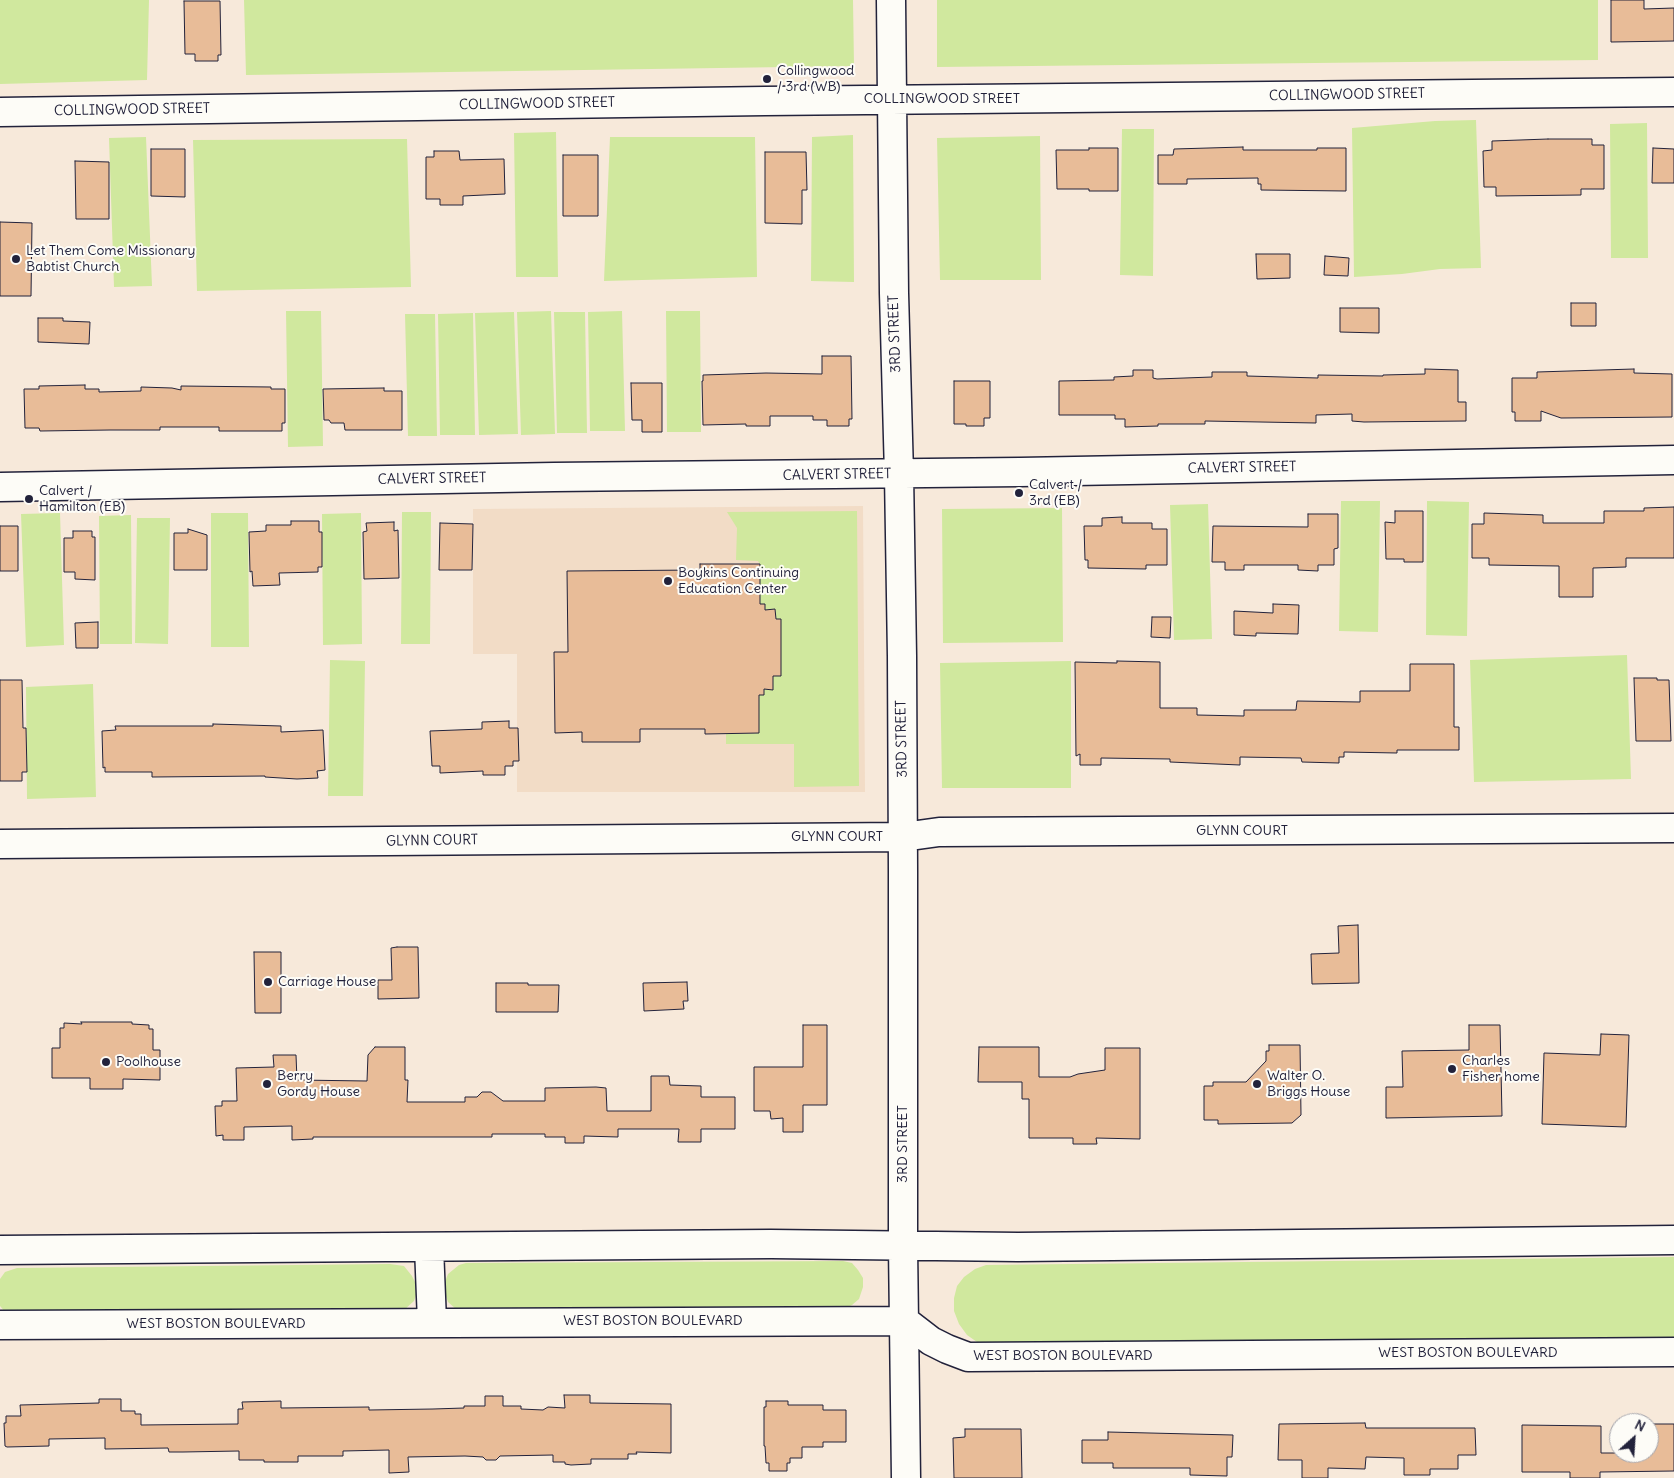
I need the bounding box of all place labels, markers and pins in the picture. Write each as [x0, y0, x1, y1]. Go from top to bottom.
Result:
place label: Collingwood / 3rd (WB) [777, 63, 854, 95]
marker: Collingwood / 3rd (WB) [761, 73, 773, 85]
place label: Let Them Come Missionary Babtist Church [26, 243, 195, 276]
marker: Let Them Come Missionary Babtist Church [10, 253, 22, 265]
place label: Calvert / 3rd (EB) [1029, 477, 1082, 510]
place label: Calvert / Hamilton (EB) [39, 483, 125, 516]
marker: Calvert / 3rd (EB) [1013, 487, 1025, 499]
marker: Calvert / Hamilton (EB) [23, 493, 35, 505]
place label: Boykins Continuing Education Center [678, 565, 799, 598]
marker: Boykins Continuing Education Center [662, 575, 674, 587]
place label: Carriage House [278, 974, 376, 990]
marker: Carriage House [262, 976, 274, 988]
place label: Charles Fisher home [1462, 1053, 1540, 1086]
place label: Poolhouse [116, 1054, 181, 1070]
marker: Poolhouse [100, 1056, 112, 1068]
marker: Charles Fisher home [1446, 1063, 1458, 1075]
place label: Berry Gordy House [277, 1068, 360, 1100]
place label: Walter O. Briggs House [1267, 1068, 1350, 1100]
marker: Berry Gordy House [261, 1078, 273, 1090]
marker: Walter O. Briggs House [1251, 1078, 1263, 1090]

